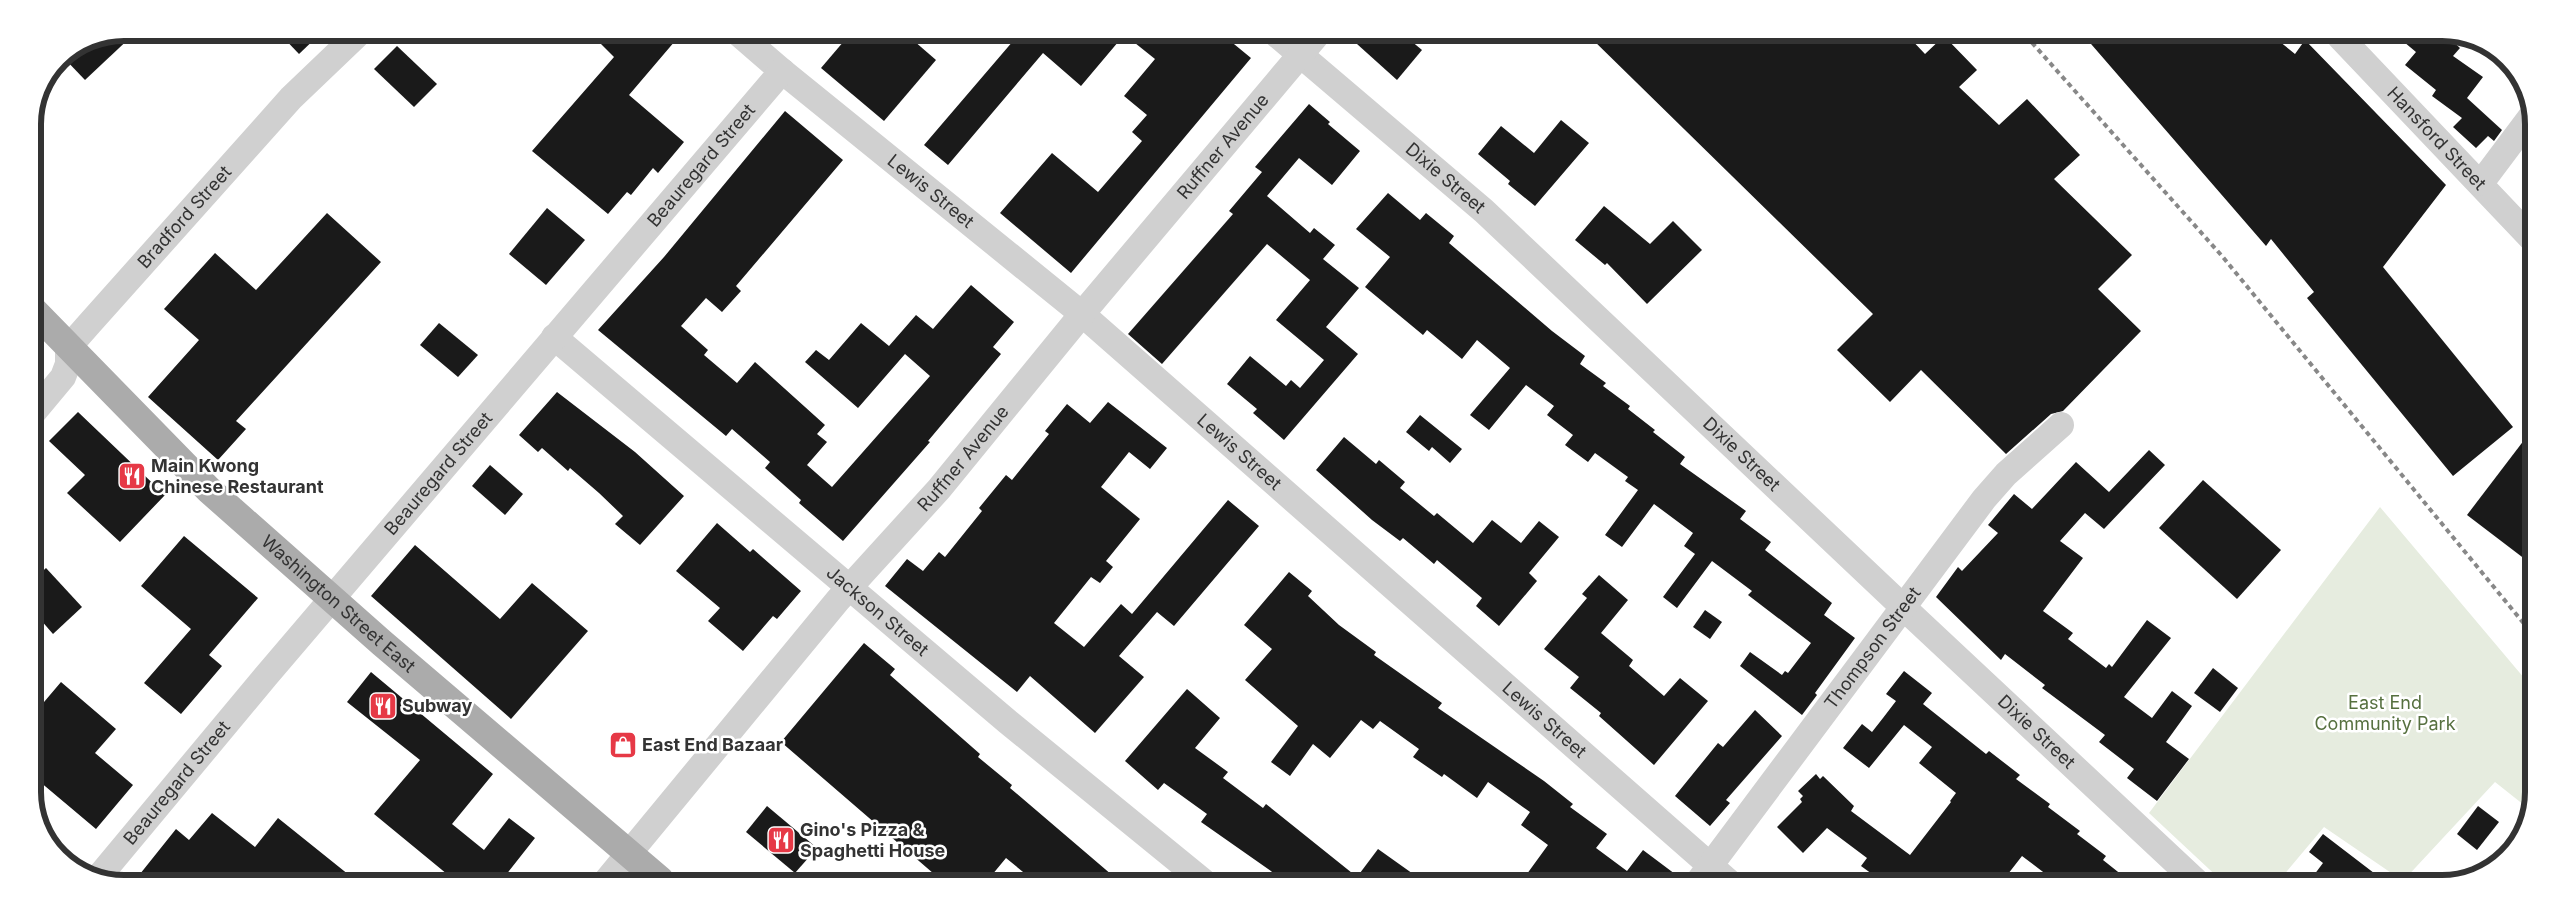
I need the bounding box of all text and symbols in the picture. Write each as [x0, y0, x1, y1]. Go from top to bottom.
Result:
street label: Hansford Street [2383, 82, 2491, 194]
street label: Ruffner Avenue [1172, 89, 1273, 203]
street label: Beauregard Street [643, 99, 759, 231]
street label: Dixie Street [1402, 138, 1490, 218]
street label: Lewis Street [884, 150, 978, 232]
street label: Bradford Street [133, 161, 235, 272]
street label: Ruffner Avenue [913, 401, 1013, 515]
street label: Beauregard Street [380, 408, 496, 539]
street label: Lewis Street [1193, 409, 1286, 494]
street label: Dixie Street [1699, 413, 1785, 495]
place label: Main Kwong Chinese Restaurant [151, 455, 324, 497]
restaurant icon: Main Kwong Chinese Restaurant [117, 461, 147, 491]
street label: Washington Street East [257, 530, 420, 677]
street label: Jackson Street [822, 562, 933, 660]
street label: Thompson Street [1820, 583, 1925, 713]
street label: Lewis Street [1498, 677, 1591, 762]
street label: Dixie Street [1994, 690, 2080, 773]
restaurant icon: Subway [368, 691, 398, 721]
park label: East End Community Park [2314, 692, 2456, 734]
place label: Subway [402, 695, 472, 716]
street label: Beauregard Street [119, 716, 234, 849]
shop icon: East End Bazaar [608, 730, 638, 760]
place label: East End Bazaar [642, 734, 783, 755]
place label: Gino's Pizza & Spaghetti House [800, 819, 946, 861]
restaurant icon: Gino's Pizza & Spaghetti House [766, 825, 796, 855]

